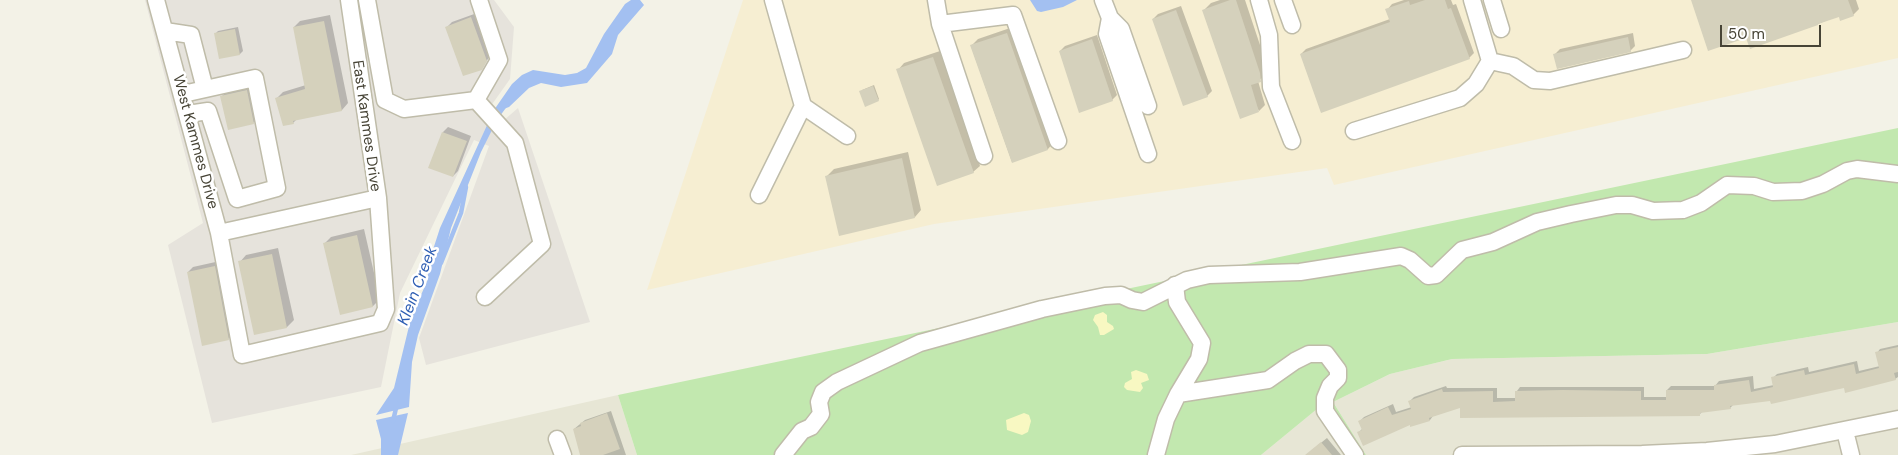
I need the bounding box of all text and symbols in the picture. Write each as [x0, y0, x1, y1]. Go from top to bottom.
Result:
scale bar [1723, 15, 1824, 47]
text: 50 m [1728, 24, 1765, 44]
street label: East Kammes Drive [348, 59, 384, 193]
street label: West Kammes Drive [168, 73, 222, 211]
water label: Klein Creek [394, 244, 442, 328]

